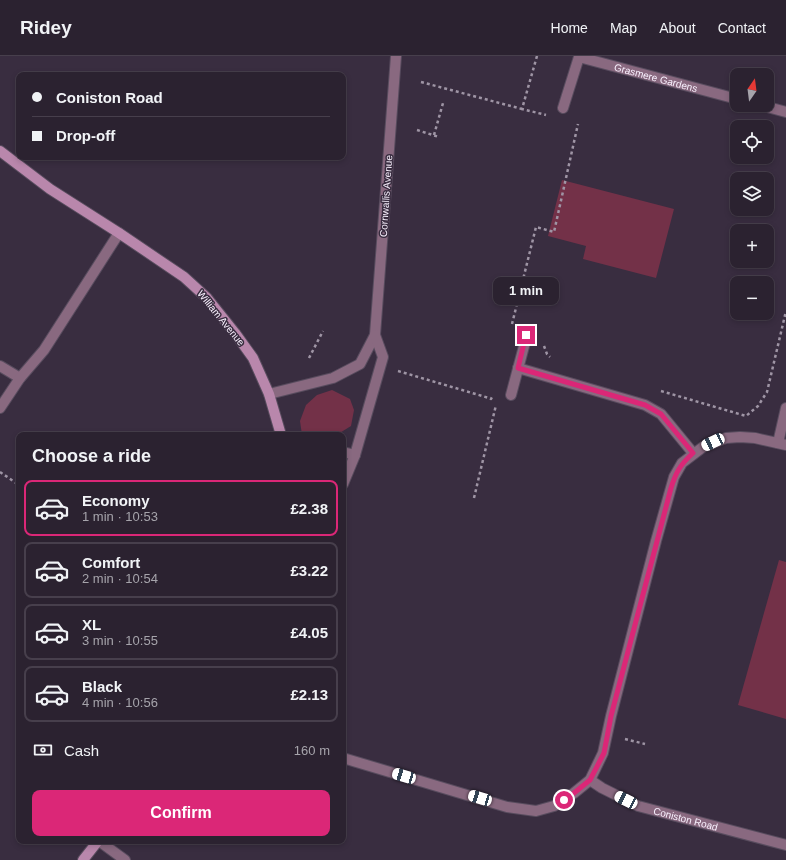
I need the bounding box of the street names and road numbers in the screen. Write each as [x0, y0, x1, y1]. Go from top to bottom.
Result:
street label: Grasmere Gardens [613, 61, 699, 94]
street label: Cornwallis Avenue [378, 154, 394, 237]
street label: William Avenue [195, 288, 247, 348]
street label: Coniston Road [652, 805, 719, 832]

